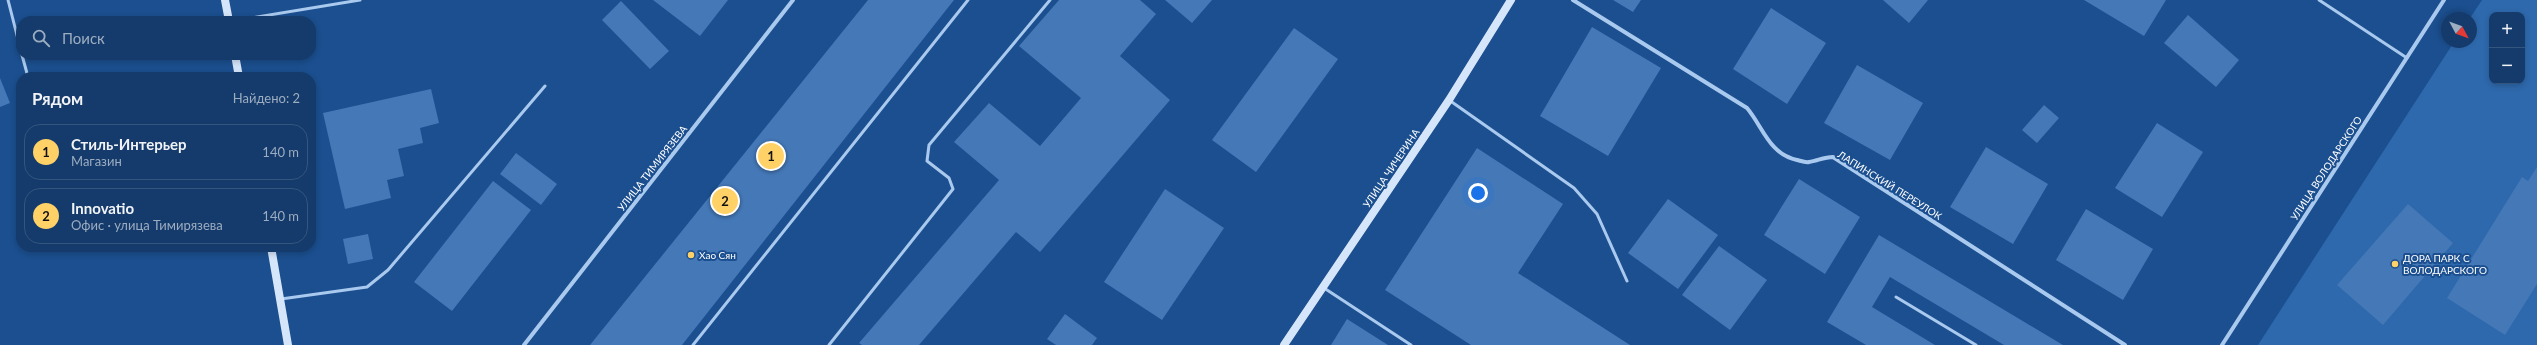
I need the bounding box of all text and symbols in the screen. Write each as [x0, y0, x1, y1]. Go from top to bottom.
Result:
north arrow [2441, 12, 2477, 48]
map controls [2489, 12, 2525, 84]
button: + [2489, 12, 2525, 48]
search box [16, 16, 316, 60]
icon: search [30, 27, 52, 49]
text: Поиск [62, 29, 105, 47]
button: − [2489, 48, 2525, 84]
text: Рядом [32, 88, 83, 109]
text: Найдено: 2 [233, 90, 300, 106]
street label: УЛИЦА ВОЛОДАРСКОГО [2288, 114, 2364, 222]
street label: УЛИЦА ТИМИРЯЗЕВА [615, 123, 689, 213]
street label: УЛИЦА ЧИЧЕРИНА [1360, 126, 1422, 210]
text: Стиль-Интерьер [71, 135, 187, 153]
pin: 1 [758, 141, 784, 171]
text: 1 [42, 144, 50, 160]
text: 140 m [262, 144, 299, 160]
street label: ЛАПИНСКИЙ ПЕРЕУЛОК [1835, 147, 1944, 222]
text: Магазин [71, 153, 122, 169]
your location [1468, 183, 1488, 203]
pin: 2 [712, 186, 738, 216]
text: Innovatio [71, 199, 134, 217]
text: 2 [42, 208, 50, 224]
text: 140 m [262, 208, 299, 224]
text: Офис · улица Тимирязева [71, 217, 223, 233]
place label: Хао Сян [699, 249, 736, 261]
marker: Хао Сян [686, 250, 696, 260]
place label: ДОРА ПАРК С ВОЛОДАРСКОГО [2403, 252, 2487, 276]
marker: ДОРА ПАРК С ВОЛОДАРСКОГО [2390, 259, 2400, 269]

